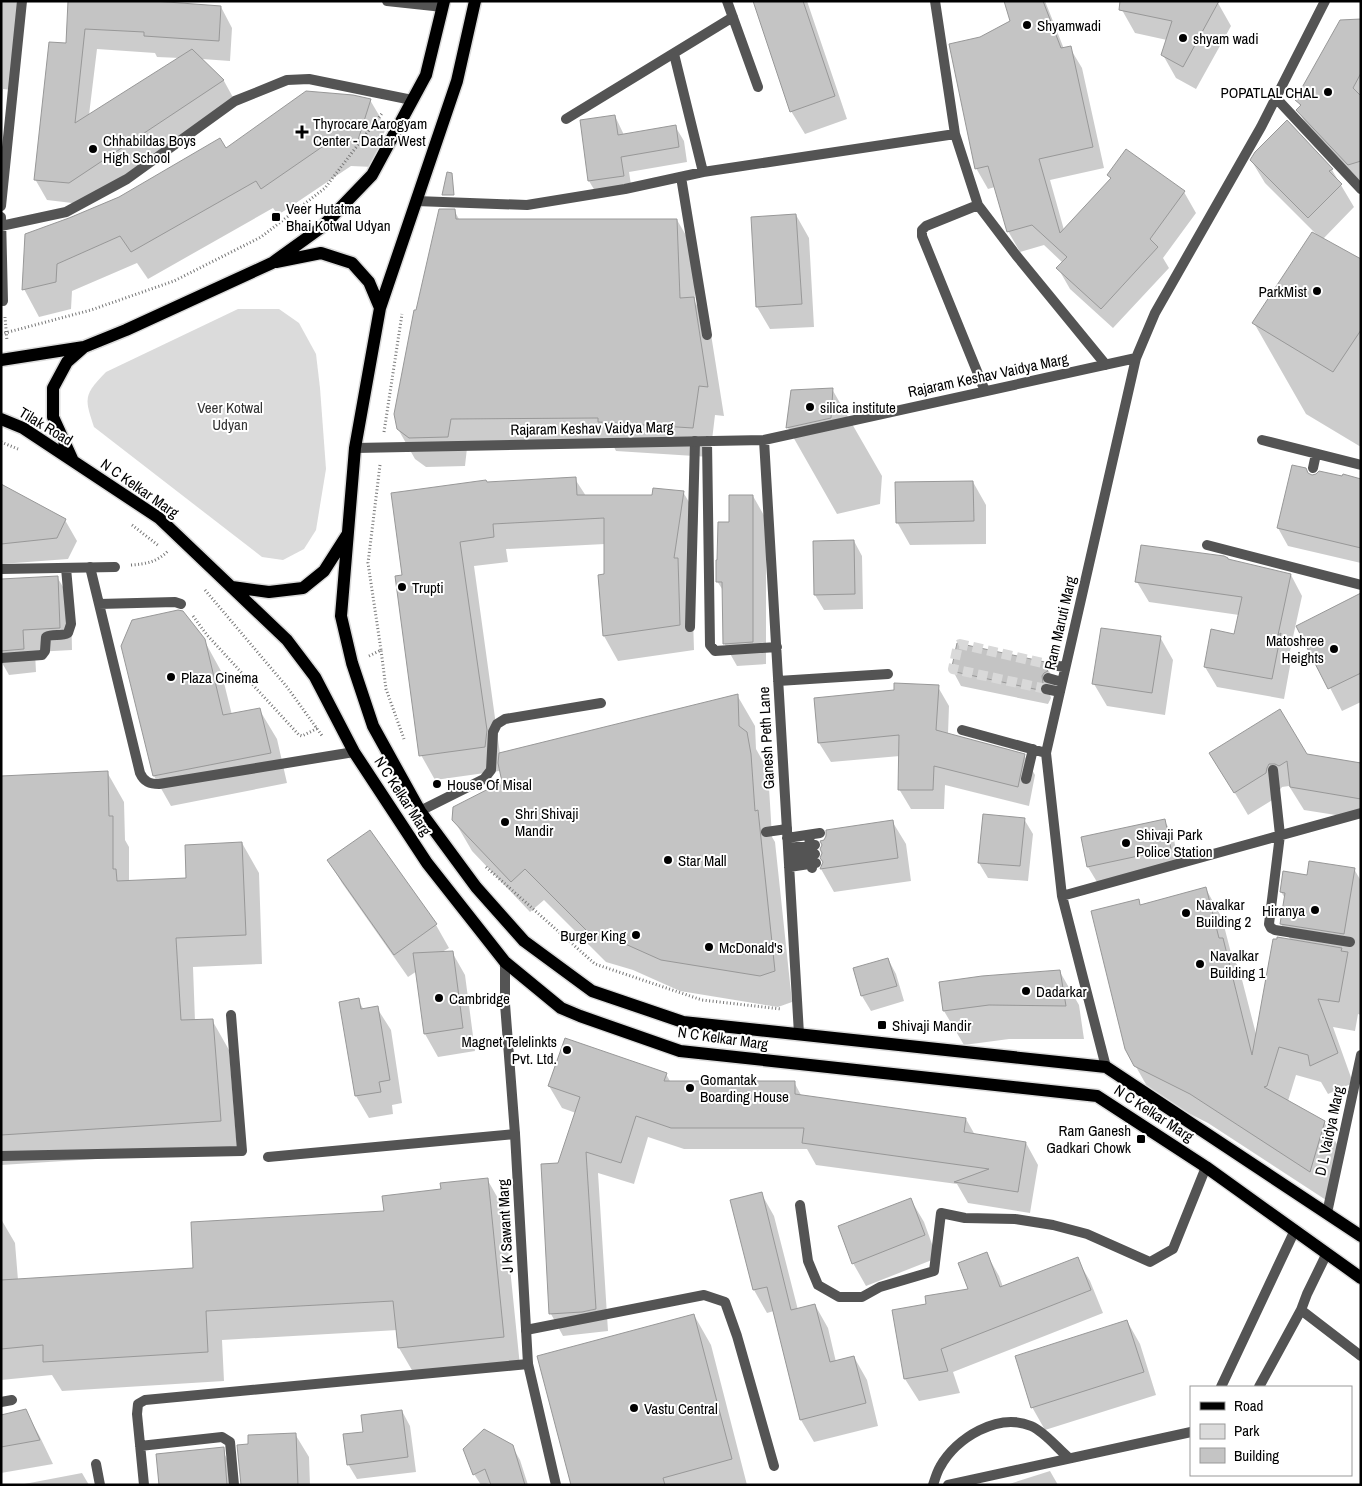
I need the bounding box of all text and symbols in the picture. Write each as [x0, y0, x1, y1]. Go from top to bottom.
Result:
place label: Shyamwadi [1037, 15, 1101, 36]
marker: Shyamwadi [1021, 19, 1033, 31]
place label: shyam wadi [1193, 28, 1259, 49]
marker: shyam wadi [1177, 32, 1189, 44]
place label: POPATLAL CHAL [1220, 82, 1318, 103]
marker: POPATLAL CHAL [1322, 86, 1334, 98]
place label: Thyrocare Aarogyam Center - Dadar West [313, 113, 427, 151]
marker: Thyrocare Aarogyam Center - Dadar West [295, 125, 309, 139]
place label: Chhabildas Boys High School [103, 130, 196, 168]
marker: Chhabildas Boys High School [87, 143, 99, 155]
place label: Veer Hutatma Bhai Kotwal Udyan [286, 198, 391, 236]
marker: Veer Hutatma Bhai Kotwal Udyan [270, 211, 282, 223]
place label: ParkMist [1258, 281, 1308, 302]
marker: ParkMist [1311, 285, 1323, 297]
street label: Rajaram Keshav Vaidya Marg [906, 348, 1070, 402]
park label: Veer Kotwal Udyan [197, 397, 263, 435]
place label: silica institute [820, 397, 896, 418]
marker: silica institute [804, 401, 816, 413]
street label: Tilak Road [15, 402, 77, 450]
street label: Rajaram Keshav Vaidya Marg [510, 416, 674, 440]
street label: N C Kelkar Marg [97, 453, 183, 523]
street label: Ram Maruti Marg [1039, 574, 1081, 672]
place label: Trupti [412, 577, 444, 598]
marker: Trupti [396, 581, 408, 593]
place label: Matoshree Heights [1266, 630, 1324, 668]
marker: Matoshree Heights [1328, 643, 1340, 655]
place label: Plaza Cinema [181, 667, 258, 688]
marker: Plaza Cinema [165, 671, 177, 683]
street label: Ganesh Peth Lane [753, 686, 779, 790]
street label: N C Kelkar Marg [369, 752, 437, 840]
place label: House Of Misal [447, 774, 532, 795]
marker: House Of Misal [431, 778, 443, 790]
place label: Shri Shivaji Mandir [515, 803, 579, 841]
marker: Shri Shivaji Mandir [499, 816, 511, 828]
place label: Shivaji Park Police Station [1136, 824, 1213, 862]
marker: Shivaji Park Police Station [1120, 837, 1132, 849]
place label: Star Mall [678, 850, 727, 871]
marker: Star Mall [662, 854, 674, 866]
place label: Navalkar Building 2 [1196, 894, 1252, 932]
place label: Hiranya [1262, 900, 1305, 921]
marker: Hiranya [1309, 904, 1321, 916]
marker: Navalkar Building 2 [1180, 907, 1192, 919]
place label: Burger King [560, 925, 626, 946]
marker: Burger King [630, 929, 642, 941]
place label: McDonald's [719, 937, 783, 958]
marker: McDonald's [703, 941, 715, 953]
place label: Navalkar Building 1 [1210, 945, 1266, 983]
marker: Navalkar Building 1 [1194, 958, 1206, 970]
place label: Dadarkar [1036, 981, 1087, 1002]
marker: Dadarkar [1020, 985, 1032, 997]
place label: Cambridge [449, 988, 510, 1009]
marker: Cambridge [433, 992, 445, 1004]
place label: Shivaji Mandir [892, 1015, 971, 1036]
marker: Shivaji Mandir [876, 1019, 888, 1031]
street label: N C Kelkar Marg [677, 1021, 770, 1055]
place label: Magnet Telelinkts Pvt. Ltd. [461, 1031, 557, 1069]
marker: Magnet Telelinkts Pvt. Ltd. [561, 1044, 573, 1056]
place label: Gomantak Boarding House [700, 1069, 789, 1107]
street label: N C Kelkar Marg [1110, 1079, 1198, 1147]
marker: Gomantak Boarding House [684, 1082, 696, 1094]
street label: D L Vaidya Marg [1309, 1084, 1349, 1178]
place label: Ram Ganesh Gadkari Chowk [1046, 1120, 1132, 1158]
marker: Ram Ganesh Gadkari Chowk [1135, 1133, 1147, 1145]
street label: J K Sawant Marg [492, 1179, 518, 1273]
legend [1190, 1386, 1352, 1476]
text: Road [1234, 1395, 1263, 1416]
place label: Vastu Central [644, 1398, 718, 1419]
marker: Vastu Central [628, 1402, 640, 1414]
text: Park [1234, 1420, 1260, 1441]
text: Building [1234, 1445, 1279, 1466]

